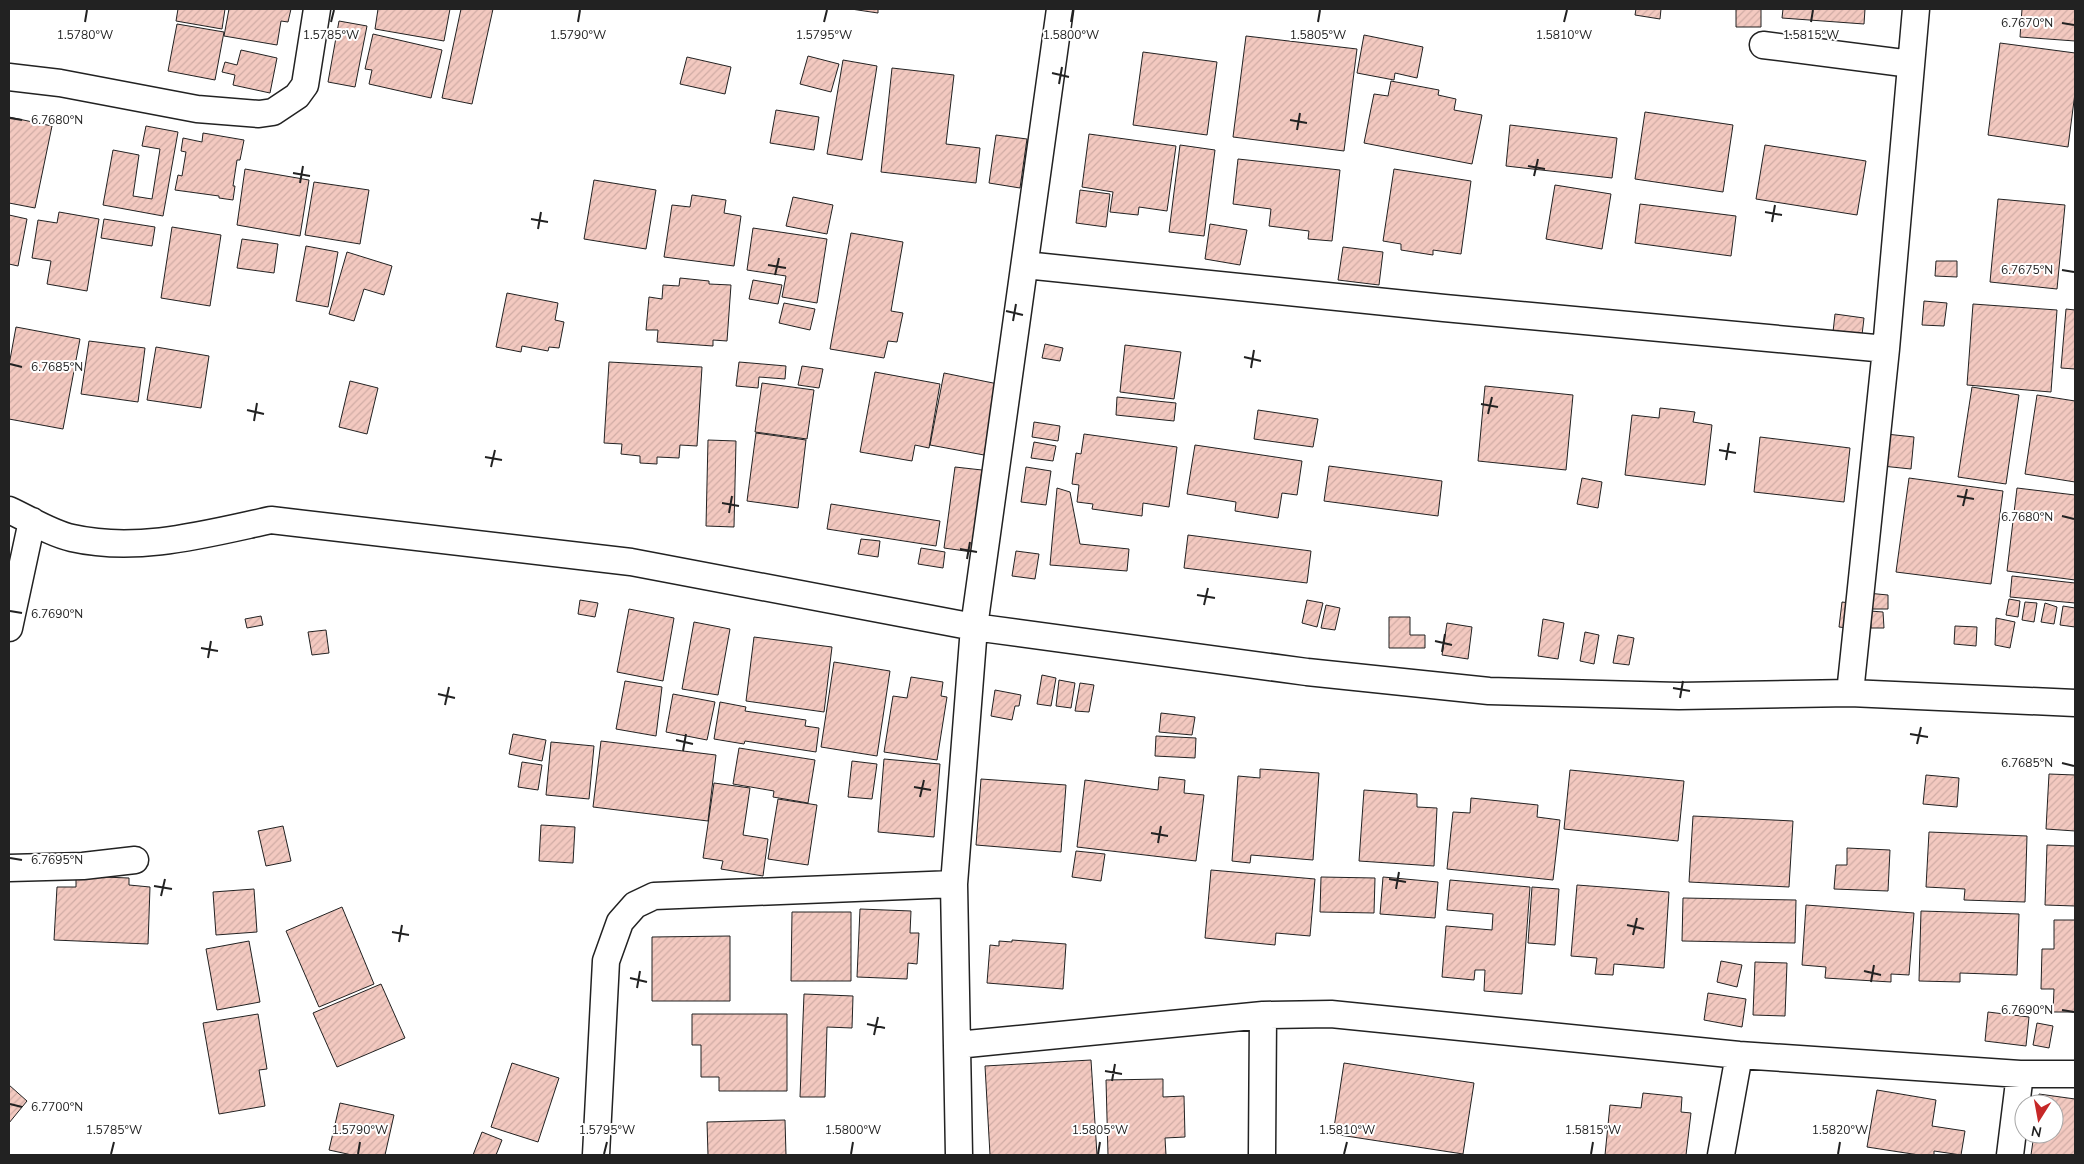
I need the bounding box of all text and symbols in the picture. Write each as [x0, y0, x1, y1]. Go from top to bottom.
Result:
text: 6.7670°N [2001, 15, 2053, 31]
text: 1.5780°W [57, 27, 113, 43]
text: 1.5785°W [303, 27, 359, 43]
text: 1.5790°W [550, 27, 606, 43]
text: 1.5795°W [796, 27, 852, 43]
text: 1.5800°W [1043, 27, 1099, 43]
text: 1.5805°W [1290, 27, 1346, 43]
text: 1.5810°W [1536, 27, 1592, 43]
text: 1.5815°W [1783, 27, 1839, 43]
text: 6.7680°N [31, 112, 83, 128]
text: 6.7675°N [2001, 262, 2053, 278]
text: 6.7685°N [31, 359, 83, 375]
text: 6.7680°N [2001, 509, 2053, 525]
text: 6.7690°N [31, 606, 83, 622]
text: 6.7685°N [2001, 755, 2053, 771]
text: 6.7695°N [31, 852, 83, 868]
text: 6.7690°N [2001, 1002, 2053, 1018]
north arrow [2014, 1094, 2064, 1144]
text: 6.7700°N [31, 1099, 83, 1115]
text: N [2030, 1121, 2044, 1142]
text: 1.5785°W [86, 1122, 142, 1138]
text: 1.5790°W [332, 1122, 388, 1138]
text: 1.5795°W [579, 1122, 635, 1138]
text: 1.5800°W [825, 1122, 881, 1138]
text: 1.5805°W [1072, 1122, 1128, 1138]
text: 1.5810°W [1319, 1122, 1375, 1138]
text: 1.5815°W [1565, 1122, 1621, 1138]
text: 1.5820°W [1812, 1122, 1868, 1138]

